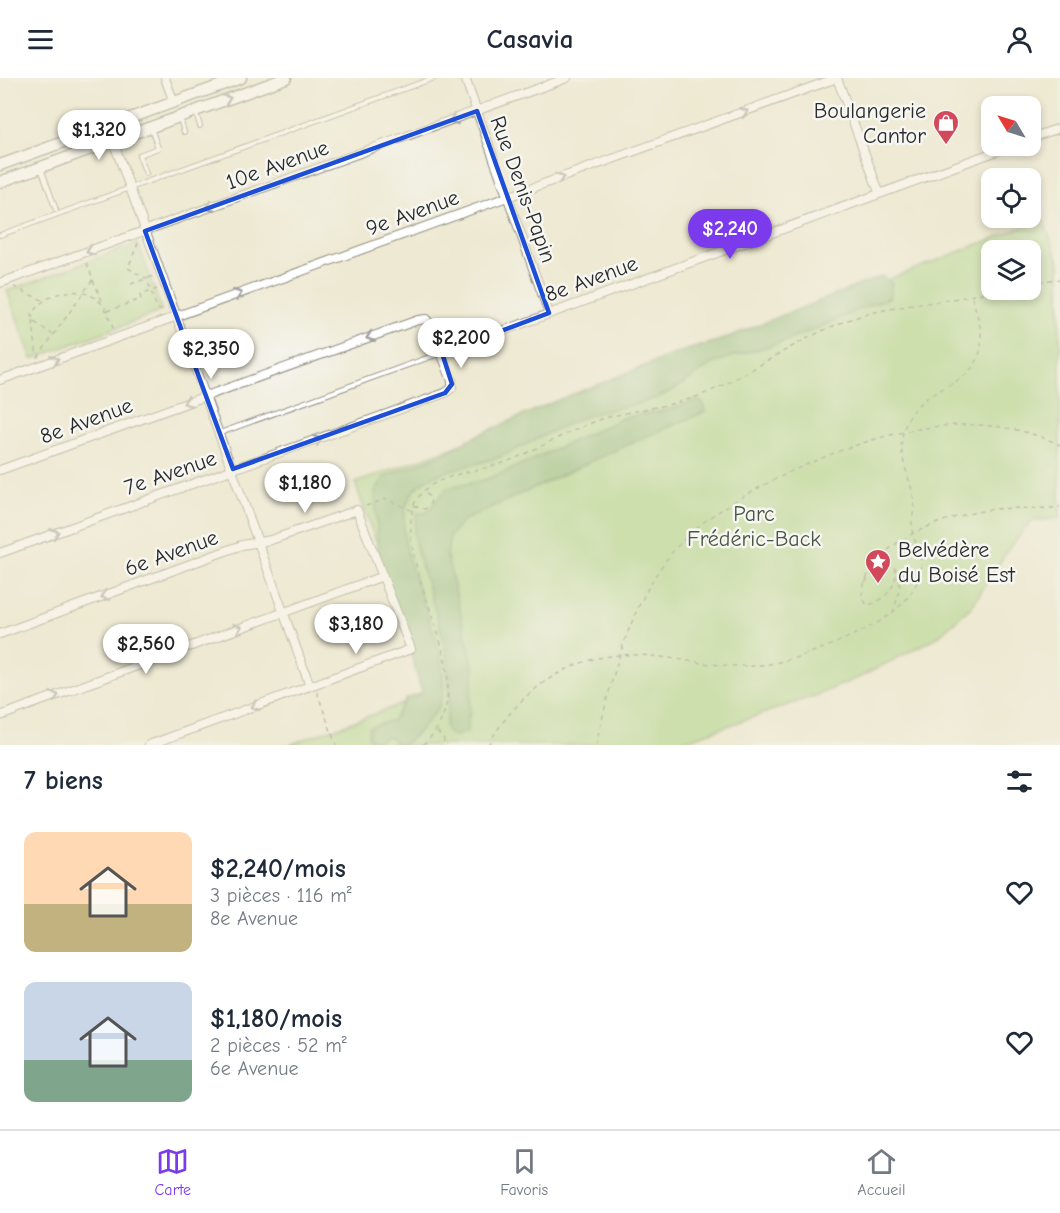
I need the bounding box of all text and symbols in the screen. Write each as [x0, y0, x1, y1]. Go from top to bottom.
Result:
icon: menu [24, 23, 57, 56]
icon: person [1003, 23, 1036, 56]
text: Casavia [487, 24, 573, 55]
one-way arrow [221, 94, 232, 107]
north arrow [981, 96, 1041, 156]
map controls [981, 96, 1041, 300]
place label: Boulangerie Cantor [814, 98, 926, 149]
one-way arrow [738, 106, 748, 119]
shop icon: Boulangerie Cantor [931, 108, 961, 146]
pin: $1,320 [50, 110, 148, 161]
one-way arrow [448, 112, 459, 125]
street label: Rue Denis-Papin [484, 112, 562, 266]
text: $1,320 [72, 118, 126, 141]
street label: 10e Avenue [222, 134, 332, 196]
button: locate [981, 168, 1041, 228]
one-way arrow [554, 173, 565, 186]
street label: 9e Avenue [362, 184, 462, 242]
one-way arrow [205, 200, 216, 213]
pin: $2,240 [681, 209, 779, 260]
text: $2,240 [702, 217, 758, 240]
button: layers [981, 240, 1041, 300]
one-way arrow [85, 243, 96, 256]
street label: 8e Avenue [541, 250, 641, 308]
one-way arrow [232, 288, 243, 301]
pin: $2,200 [412, 318, 510, 369]
text: $2,200 [432, 326, 490, 349]
pin: $2,350 [162, 329, 260, 380]
one-way arrow [365, 329, 376, 342]
text: $2,350 [182, 337, 240, 360]
one-way arrow [49, 355, 60, 368]
street label: 8e Avenue [36, 392, 136, 450]
one-way arrow [182, 395, 192, 408]
one-way arrow [312, 434, 323, 447]
street label: 7e Avenue [121, 445, 220, 501]
pin: $1,180 [256, 463, 354, 514]
text: $1,180 [278, 471, 332, 494]
park label: Parc Frédéric-Back [687, 501, 821, 552]
street label: 6e Avenue [121, 524, 222, 582]
one-way arrow [49, 527, 60, 540]
place label: Belvédère du Boisé Est [898, 537, 1015, 588]
place icon: Belvédère du Boisé Est [863, 547, 893, 585]
one-way arrow [100, 588, 111, 601]
pin: $3,180 [307, 604, 405, 655]
text: $3,180 [328, 612, 384, 635]
one-way arrow [232, 623, 243, 636]
pin: $2,560 [97, 624, 195, 675]
text: $2,560 [117, 632, 175, 655]
one-way arrow [49, 690, 60, 703]
one-way arrow [251, 698, 261, 711]
icon: filters [1003, 765, 1036, 798]
text: 7 biens [24, 766, 103, 796]
text: $2,240/mois [210, 854, 346, 884]
icon: home [72, 856, 144, 928]
icon: heart [1003, 876, 1036, 909]
text: 3 pièces · 116 m² [210, 884, 352, 907]
text: 8e Avenue [210, 907, 298, 930]
text: $1,180/mois [210, 1004, 342, 1034]
icon: home [72, 1006, 144, 1078]
icon: heart [1003, 1026, 1036, 1059]
text: 2 pièces · 52 m² [210, 1034, 347, 1057]
text: 6e Avenue [210, 1057, 298, 1080]
tab: Carte [155, 1145, 191, 1199]
tab: Favoris [500, 1145, 548, 1199]
tab: Accueil [857, 1145, 905, 1199]

